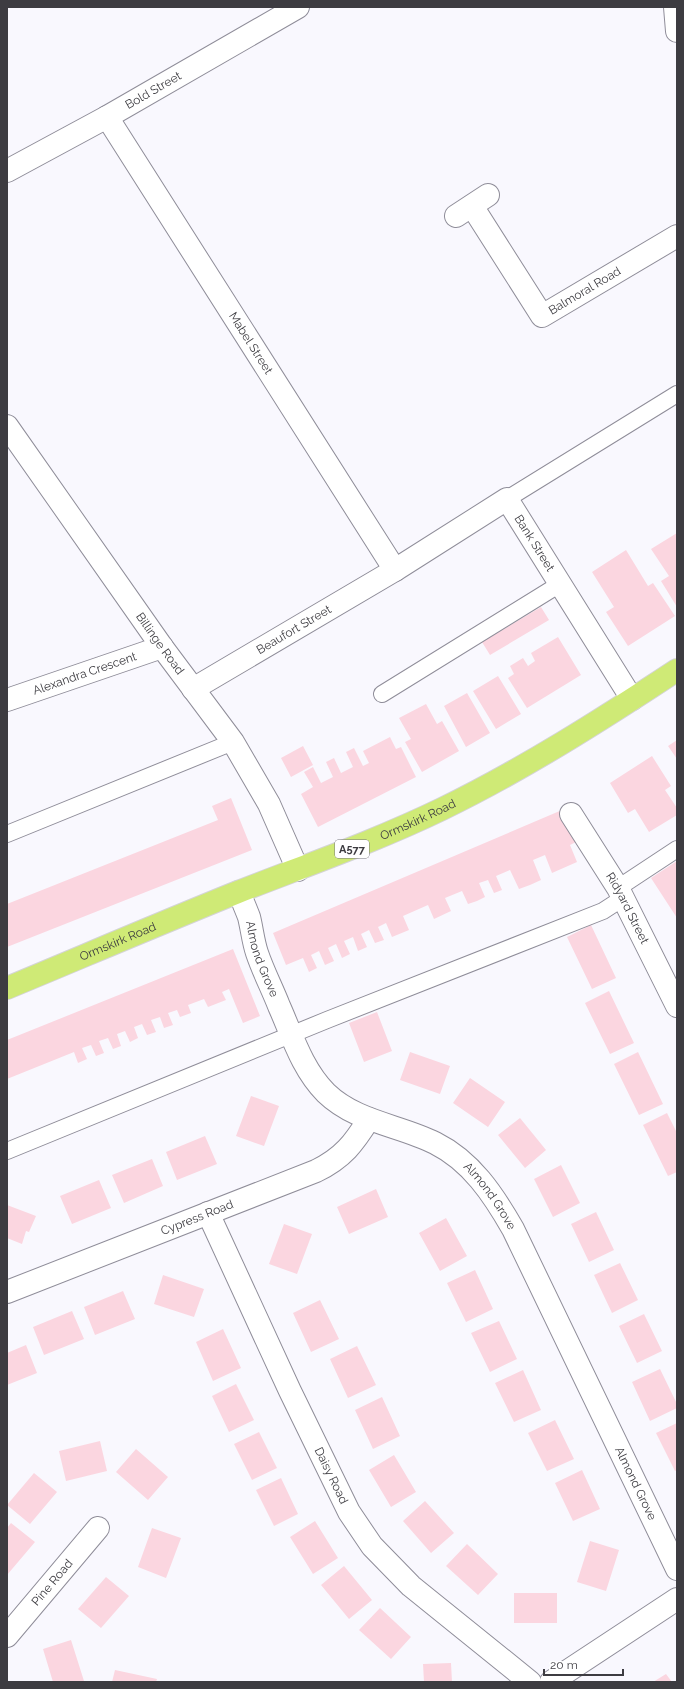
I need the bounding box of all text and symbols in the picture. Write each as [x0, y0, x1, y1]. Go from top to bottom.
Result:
street label: Bold Street [123, 69, 184, 112]
street label: Balmoral Road [546, 264, 623, 317]
street label: Mabel Street [226, 310, 276, 377]
street label: Bank Street [512, 512, 558, 574]
street label: Beaufort Street [254, 602, 334, 657]
street label: Billinge Road [133, 610, 187, 677]
street label: Alexandra Crescent [31, 649, 138, 698]
street label: Ormskirk Road [378, 796, 458, 843]
road number: A577 [335, 840, 369, 858]
street label: Ridyard Street [603, 870, 652, 946]
street label: Ormskirk Road [77, 919, 158, 964]
street label: Almond Grove [243, 920, 282, 999]
street label: Almond Grove [461, 1159, 519, 1232]
street label: Cypress Road [159, 1197, 235, 1238]
street label: Daisy Road [311, 1445, 351, 1506]
street label: Almond Grove [612, 1445, 659, 1523]
street label: Pine Road [29, 1557, 75, 1608]
scale bar [544, 1651, 623, 1677]
text: 20 m [550, 1658, 578, 1672]

